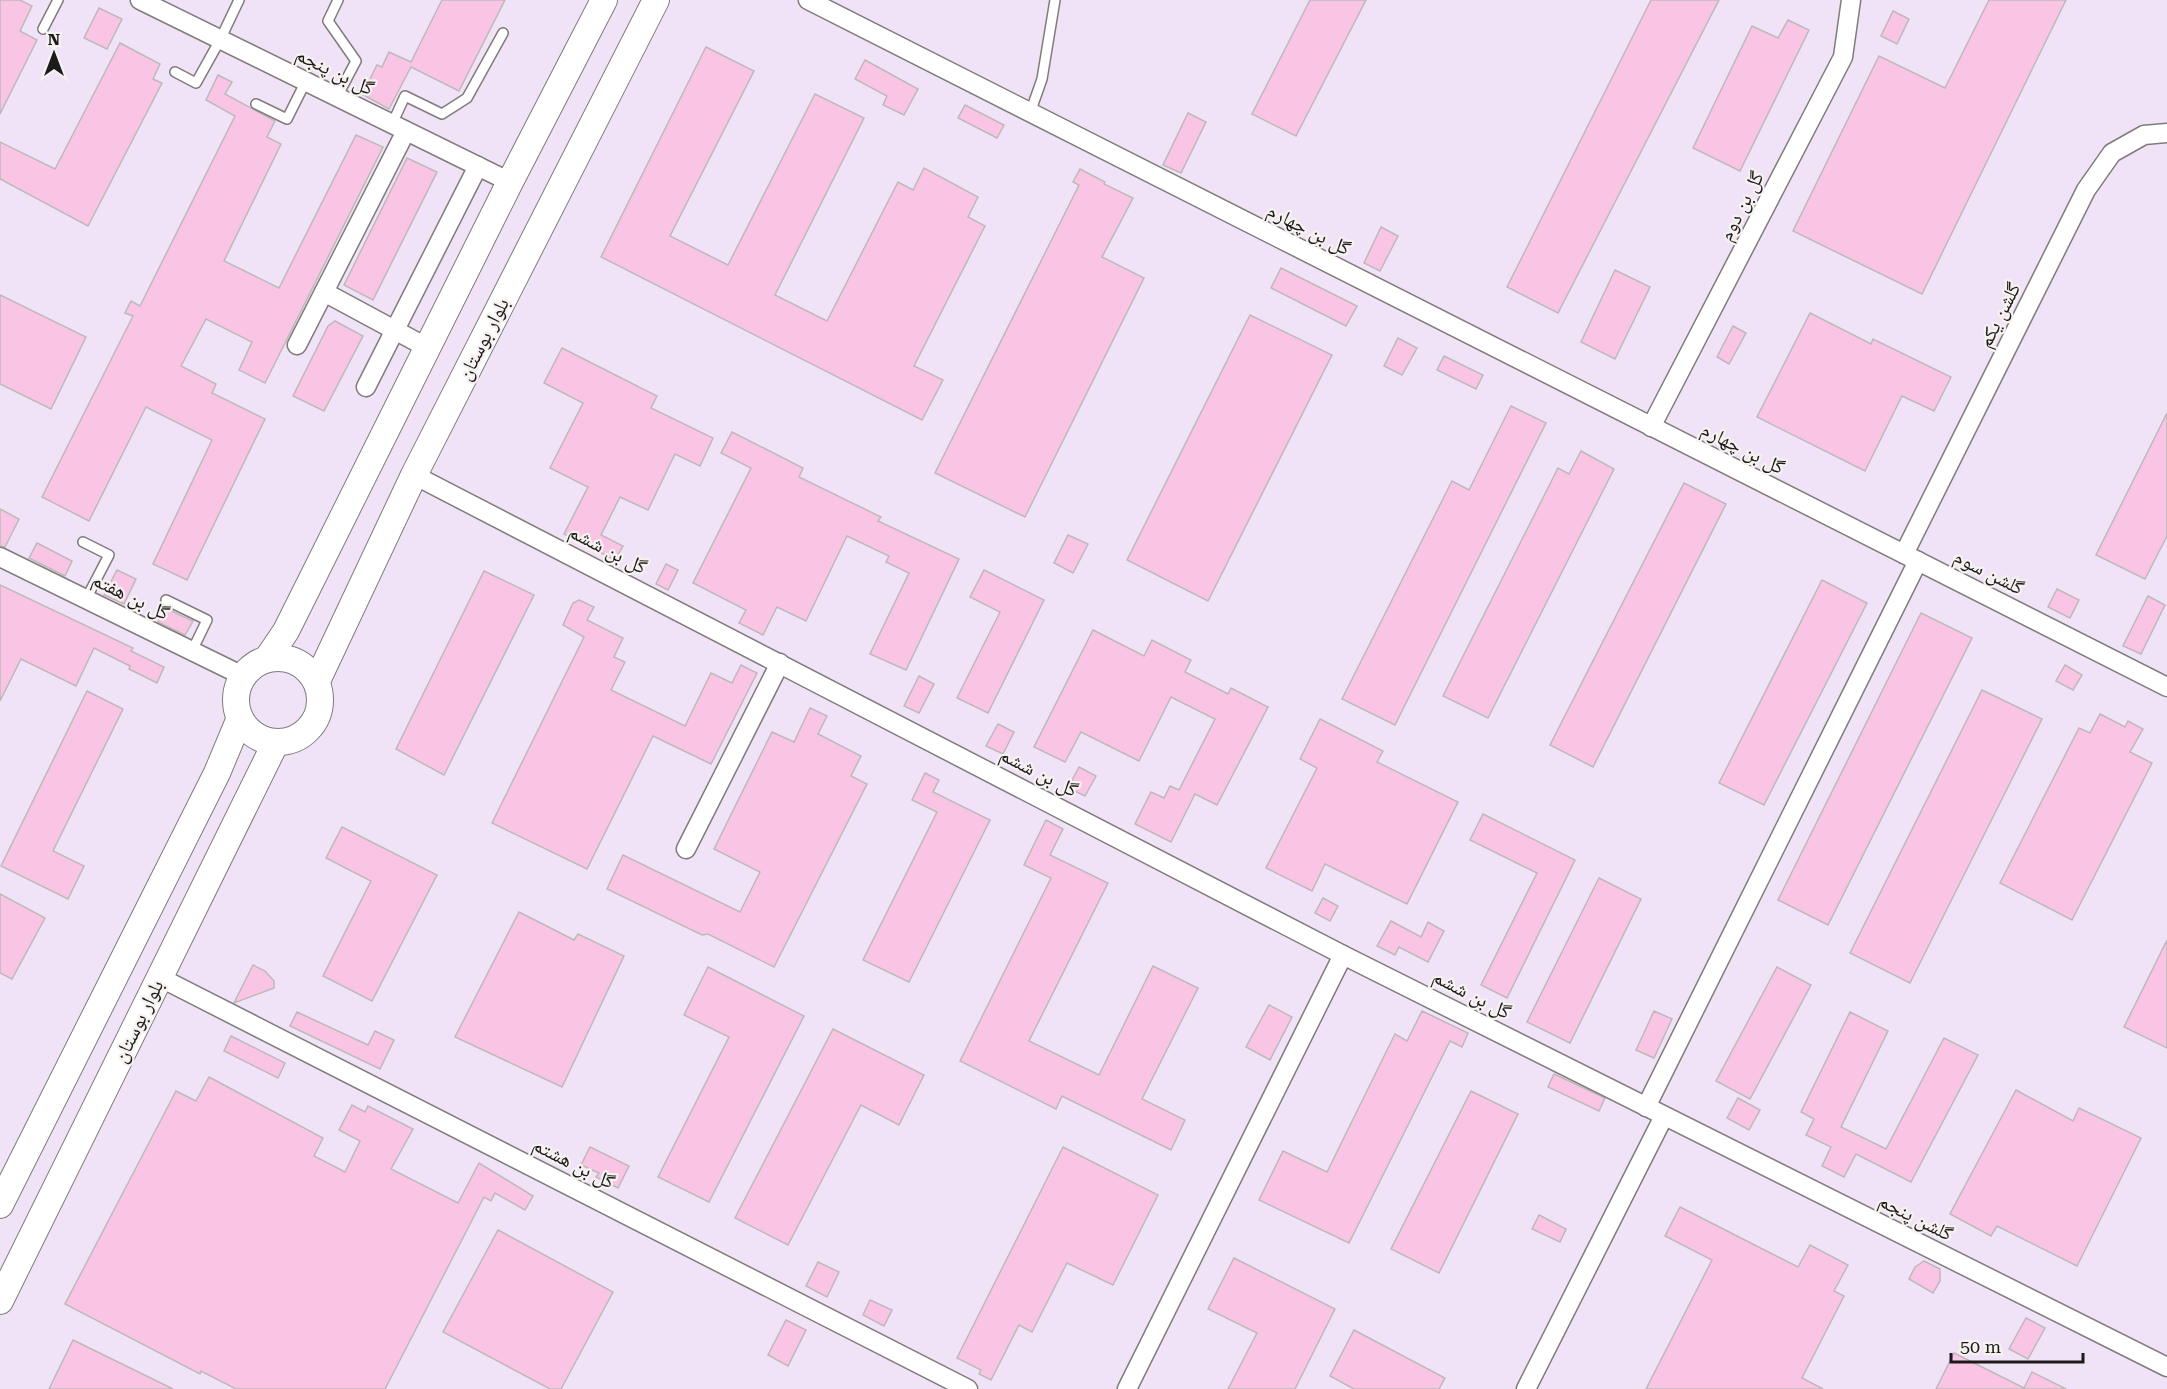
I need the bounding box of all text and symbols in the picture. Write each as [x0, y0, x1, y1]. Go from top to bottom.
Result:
north arrow [24, 24, 84, 84]
text: N [48, 30, 60, 49]
street label: گل بن پنجم [291, 42, 378, 102]
street label: گل بن دوم [1713, 167, 1771, 246]
street label: گل بن چهارم [1262, 198, 1355, 262]
street label: گلشن یکم [1972, 278, 2027, 352]
street label: بلوار بوستان [452, 294, 514, 384]
street label: گل بن چهارم [1696, 417, 1789, 481]
street label: گل بن ششم [564, 519, 651, 581]
street label: گلشن سوم [1949, 544, 2028, 602]
street label: گل بن هفتم [88, 567, 174, 627]
street label: گل بن ششم [995, 742, 1082, 804]
street label: گل بن ششم [1428, 964, 1515, 1026]
street label: بلوار بوستان [108, 976, 168, 1066]
street label: گل بن هشتم [528, 1132, 619, 1196]
street label: گلشن پنجم [1874, 1188, 1957, 1248]
scale bar [1951, 1326, 2083, 1364]
text: 50 m [1960, 1336, 2001, 1357]

